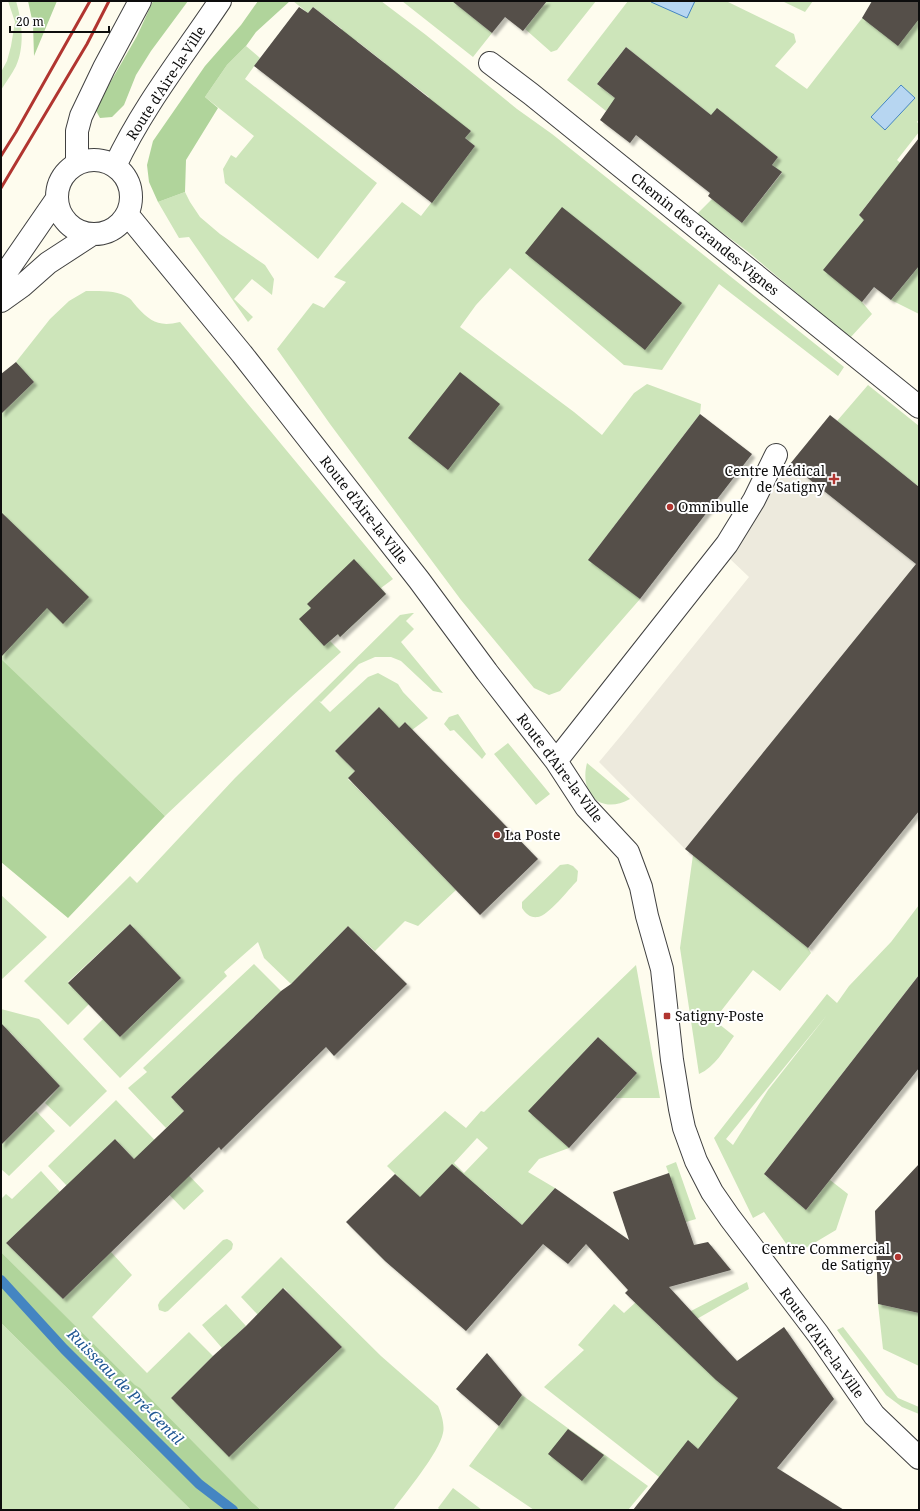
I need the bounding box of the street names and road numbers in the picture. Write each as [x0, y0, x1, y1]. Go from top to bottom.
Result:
street label: Route d'Aire-la-Ville [122, 22, 210, 143]
street label: Chemin des Grandes-Vignes [627, 168, 783, 299]
street label: Route d'Aire-la-Ville [316, 452, 413, 568]
street label: Route d'Aire-la-Ville [513, 709, 608, 826]
street label: Route d'Aire-la-Ville [776, 1284, 869, 1402]

